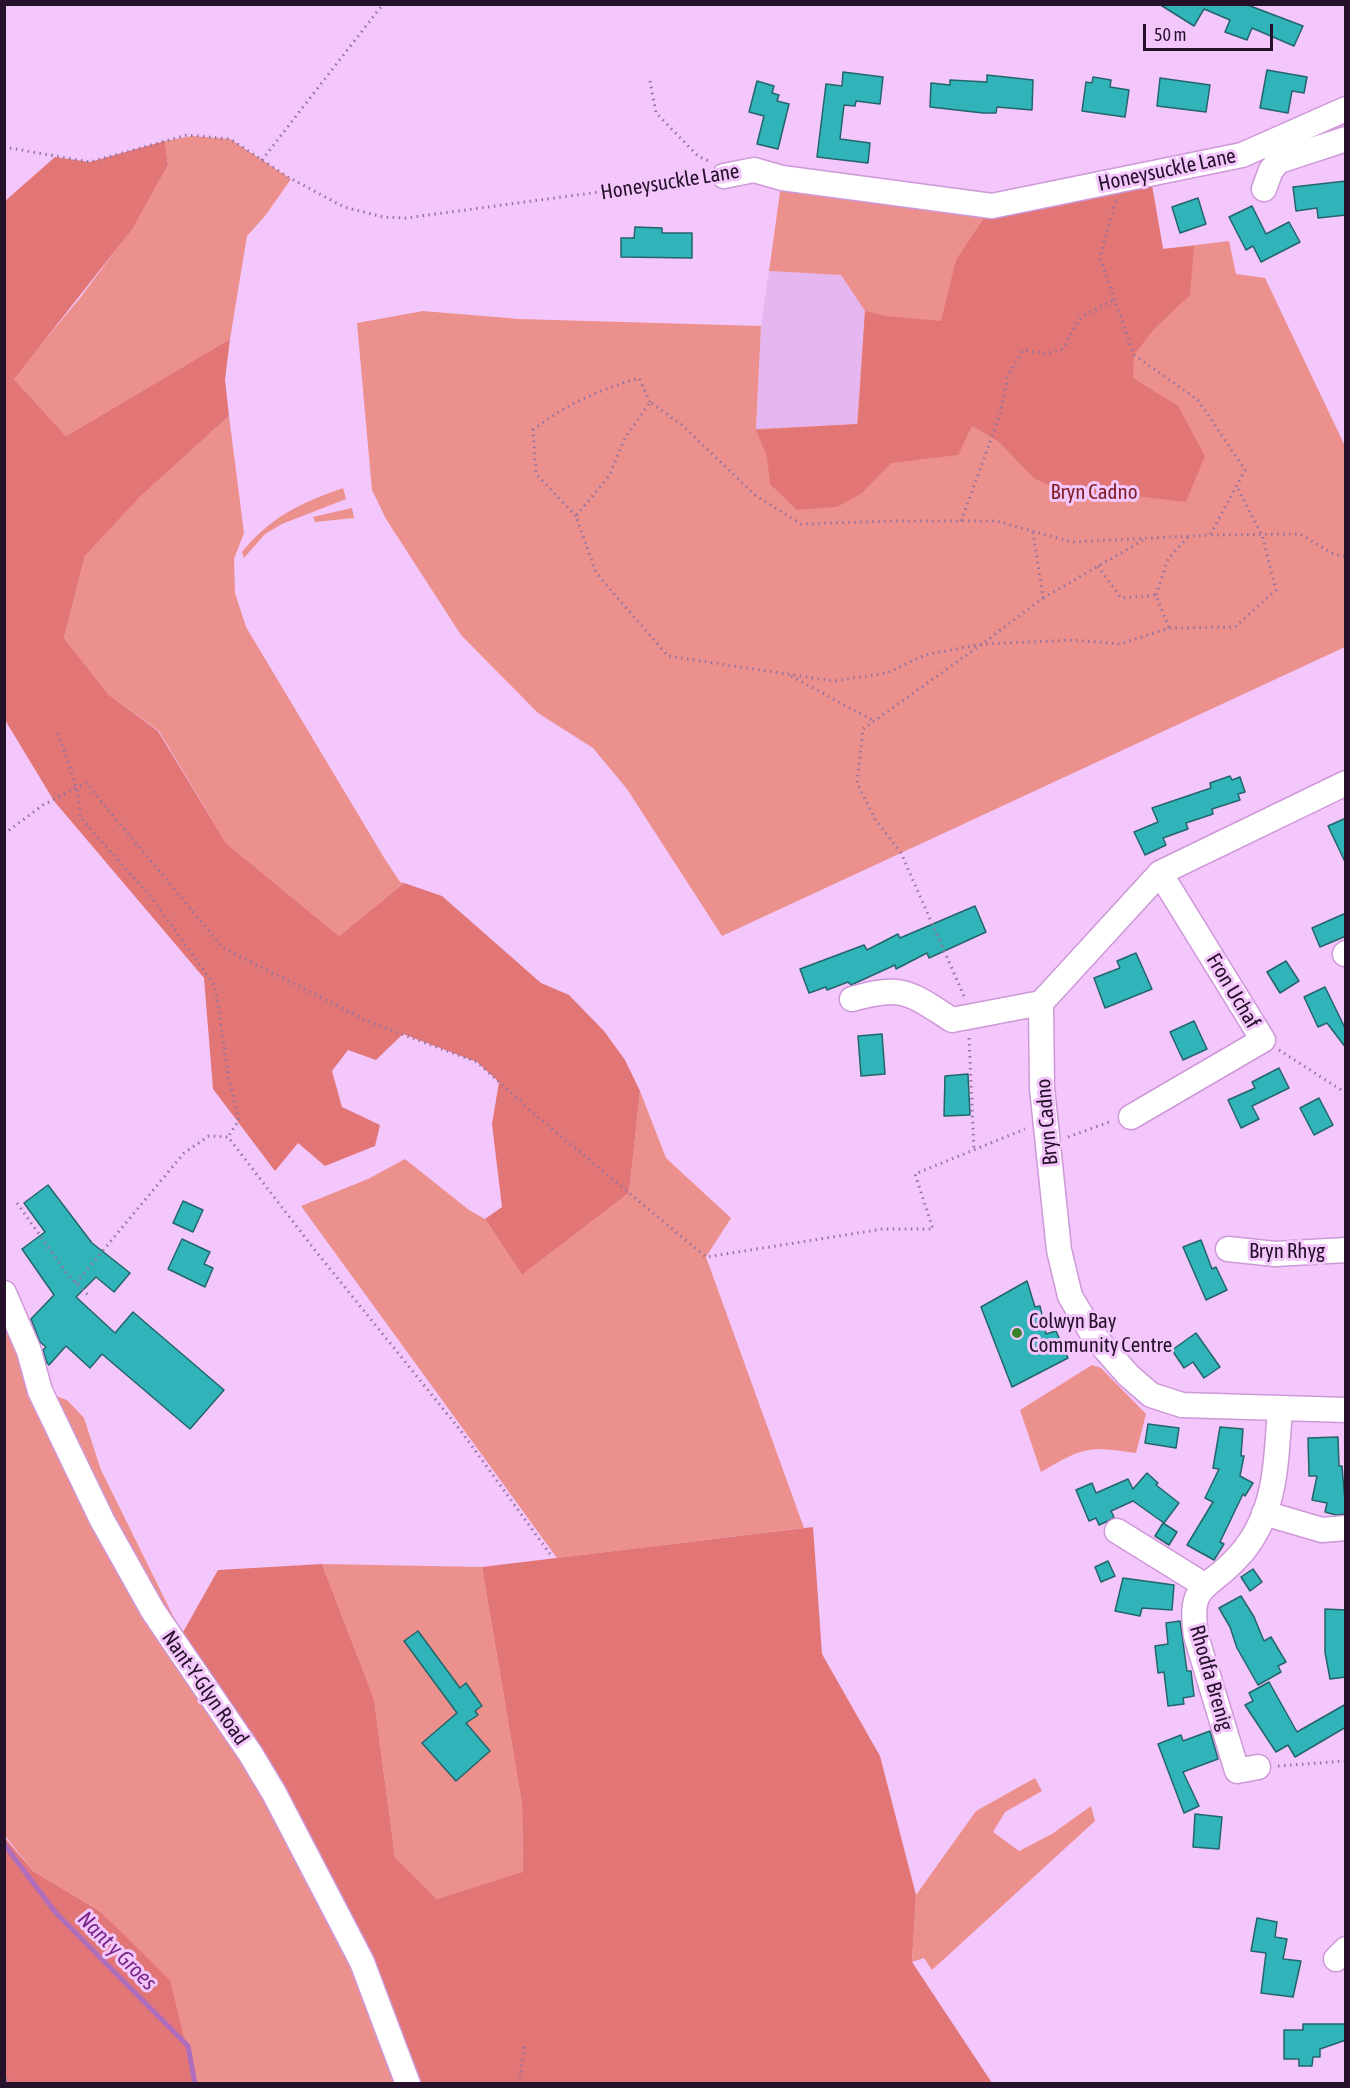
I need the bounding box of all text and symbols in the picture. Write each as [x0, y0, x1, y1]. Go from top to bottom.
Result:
scale bar [1146, 12, 1276, 50]
text: 50 m [1154, 24, 1186, 45]
street label: Honeysuckle Lane [1096, 143, 1238, 197]
street label: Honeysuckle Lane [599, 159, 741, 205]
park label: Bryn Cadno [1050, 479, 1138, 505]
street label: Fron Uchaf [1201, 949, 1265, 1033]
street label: Bryn Cadno [1031, 1078, 1063, 1166]
street label: Bryn Rhyg [1249, 1238, 1325, 1264]
place label: Colwyn Bay Community Centre [1029, 1308, 1172, 1358]
marker: Colwyn Bay Community Centre [1010, 1326, 1024, 1340]
street label: Rhodfa Brenig [1184, 1622, 1238, 1734]
street label: Nant-Y-Glyn Road [156, 1626, 254, 1750]
water label: Nant y Groes [72, 1906, 162, 1996]

